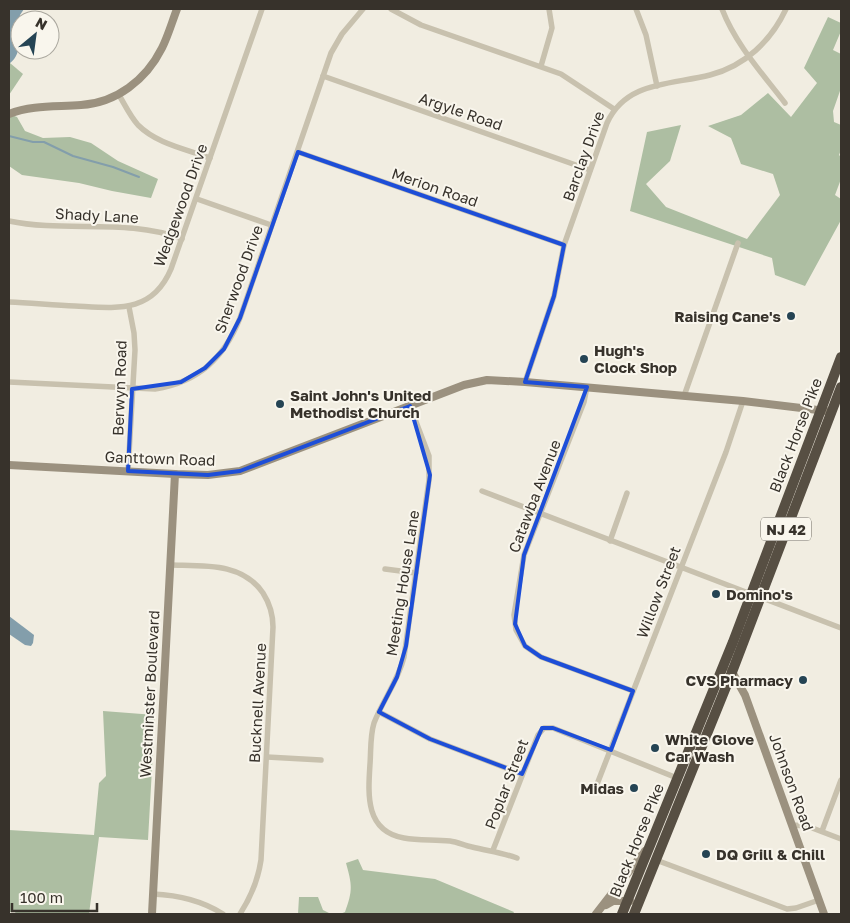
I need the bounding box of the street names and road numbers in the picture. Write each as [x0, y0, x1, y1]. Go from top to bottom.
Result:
street label: Argyle Road [417, 88, 505, 134]
street label: Barclay Drive [558, 108, 608, 204]
street label: Wedgewood Drive [149, 141, 211, 269]
street label: Merion Road [389, 164, 481, 210]
street label: Shady Lane [55, 204, 140, 226]
street label: Sherwood Drive [210, 222, 266, 336]
street label: Berwyn Road [108, 340, 130, 436]
street label: Black Horse Pike [765, 375, 825, 495]
street label: Catawba Avenue [504, 437, 564, 555]
street label: Ganttown Road [104, 447, 216, 469]
street label: Meeting House Lane [382, 508, 422, 657]
road number: NJ 42 [761, 518, 811, 540]
street label: Willow Street [632, 543, 684, 641]
street label: Westminster Boulevard [136, 610, 162, 778]
street label: Bucknell Avenue [245, 642, 269, 763]
street label: Johnson Road [766, 731, 818, 833]
street label: Poplar Street [481, 736, 531, 832]
street label: Black Horse Pike [605, 780, 667, 900]

